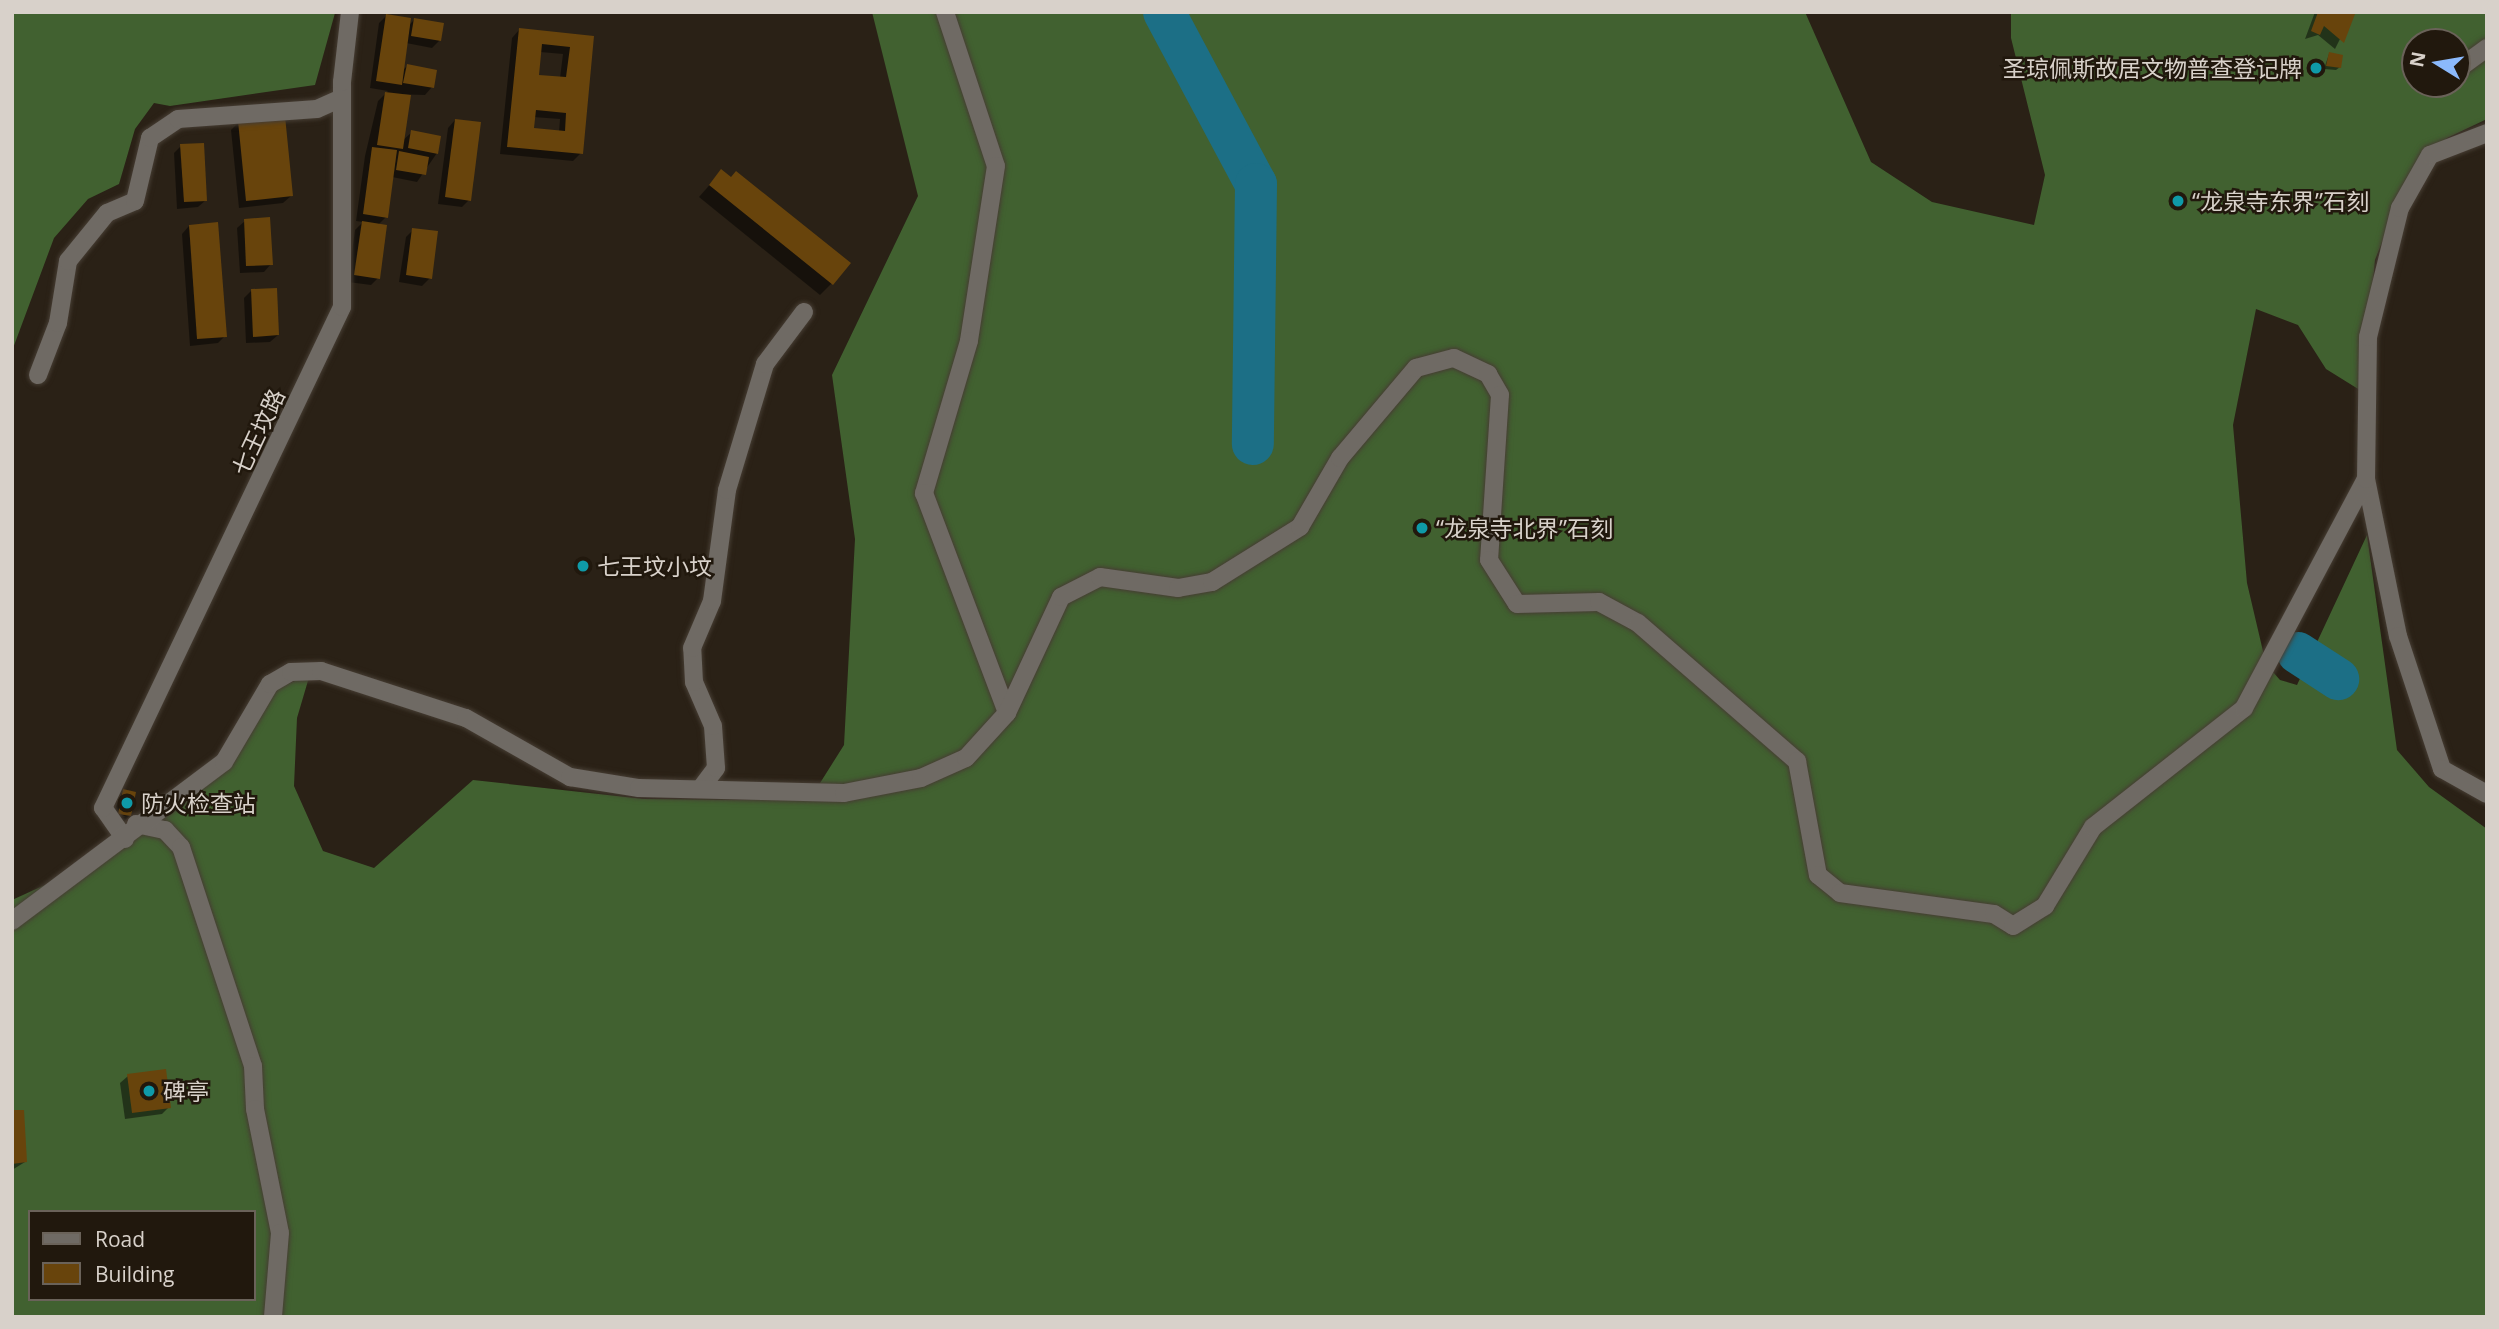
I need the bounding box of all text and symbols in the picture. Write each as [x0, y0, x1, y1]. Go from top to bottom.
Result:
north arrow [2401, 28, 2471, 98]
text: N [2403, 49, 2432, 69]
place label: 圣琼佩斯故居文物普查登记牌 [2003, 54, 2302, 82]
marker: 圣琼佩斯故居文物普查登记牌 [2308, 60, 2324, 76]
place label: “龙泉寺东界”石刻 [2192, 187, 2369, 215]
marker: “龙泉寺东界”石刻 [2170, 193, 2186, 209]
street label: 七王坟路 [226, 384, 290, 480]
place label: “龙泉寺北界”石刻 [1436, 514, 1613, 542]
marker: “龙泉寺北界”石刻 [1414, 520, 1430, 536]
place label: 七王坟小坟 [597, 552, 712, 580]
marker: 七王坟小坟 [575, 558, 591, 574]
place label: 防火检查站 [141, 789, 256, 817]
marker: 防火检查站 [119, 795, 135, 811]
place label: 碑亭 [163, 1077, 209, 1105]
marker: 碑亭 [141, 1083, 157, 1099]
legend [28, 1210, 256, 1301]
text: Road [95, 1225, 145, 1253]
text: Building [95, 1260, 174, 1288]

